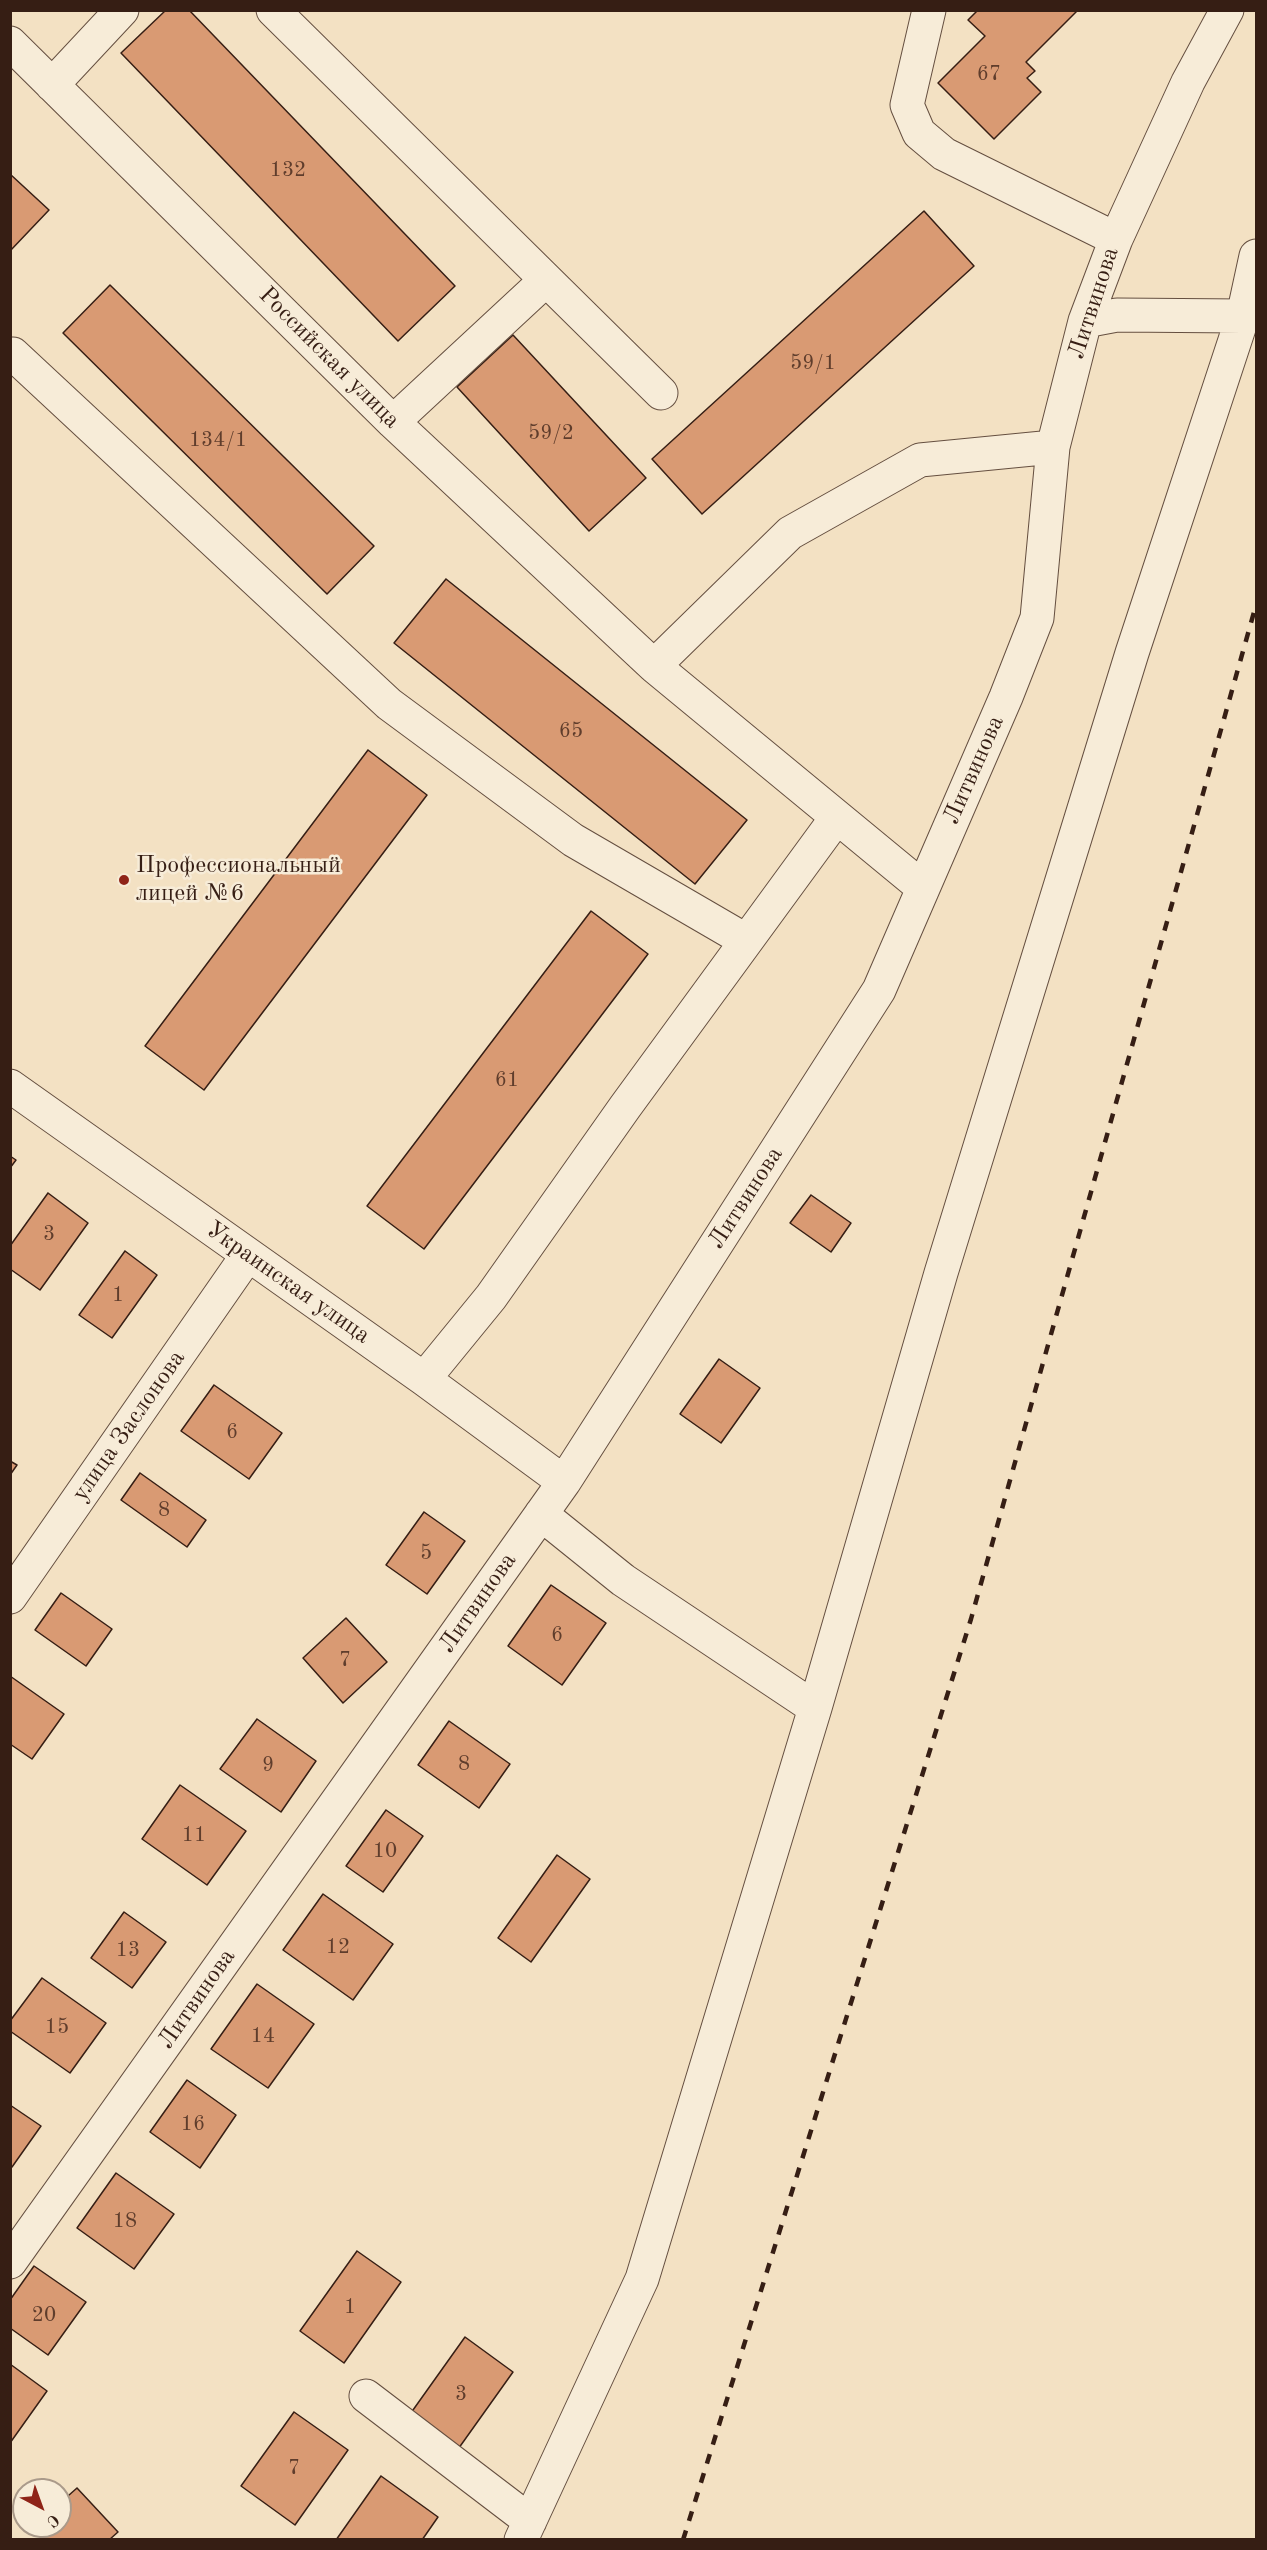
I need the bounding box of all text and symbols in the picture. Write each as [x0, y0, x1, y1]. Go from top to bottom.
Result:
house number: 67 [977, 61, 1001, 87]
house number: 132 [270, 157, 306, 183]
street label: Литвинова [1062, 243, 1126, 363]
street label: Российская улица [252, 281, 406, 435]
house number: 59/1 [790, 350, 836, 376]
house number: 59/2 [528, 420, 574, 446]
house number: 134/1 [189, 427, 247, 453]
street label: Литвинова [937, 711, 1011, 829]
house number: 65 [559, 718, 583, 744]
place label: Профессиональный лицей №6 [136, 852, 341, 908]
marker: Профессиональный лицей №6 [117, 873, 131, 887]
house number: 61 [495, 1067, 519, 1093]
street label: Литвинова [702, 1142, 790, 1254]
street label: Украинская улица [200, 1216, 376, 1350]
house number: 3 [43, 1221, 55, 1247]
house number: 1 [112, 1282, 124, 1308]
street label: улица Заслонова [66, 1345, 192, 1507]
house number: 6 [226, 1419, 238, 1445]
house number: 8 [158, 1497, 170, 1523]
house number: 5 [420, 1540, 432, 1566]
street label: Литвинова [433, 1547, 523, 1659]
house number: 6 [551, 1622, 563, 1648]
house number: 7 [339, 1647, 351, 1673]
house number: 8 [458, 1751, 470, 1777]
house number: 9 [262, 1752, 274, 1778]
house number: 11 [182, 1822, 206, 1848]
house number: 10 [373, 1838, 397, 1864]
house number: 12 [326, 1934, 350, 1960]
house number: 13 [116, 1937, 140, 1963]
street label: Литвинова [152, 1943, 242, 2055]
house number: 15 [45, 2014, 69, 2040]
house number: 14 [251, 2023, 275, 2049]
house number: 16 [181, 2111, 205, 2137]
house number: 18 [113, 2208, 137, 2234]
house number: 1 [344, 2294, 356, 2320]
house number: 20 [32, 2302, 56, 2328]
house number: 3 [455, 2381, 467, 2407]
house number: 7 [288, 2455, 300, 2481]
north arrow [12, 2478, 72, 2538]
text: С [43, 2511, 62, 2530]

